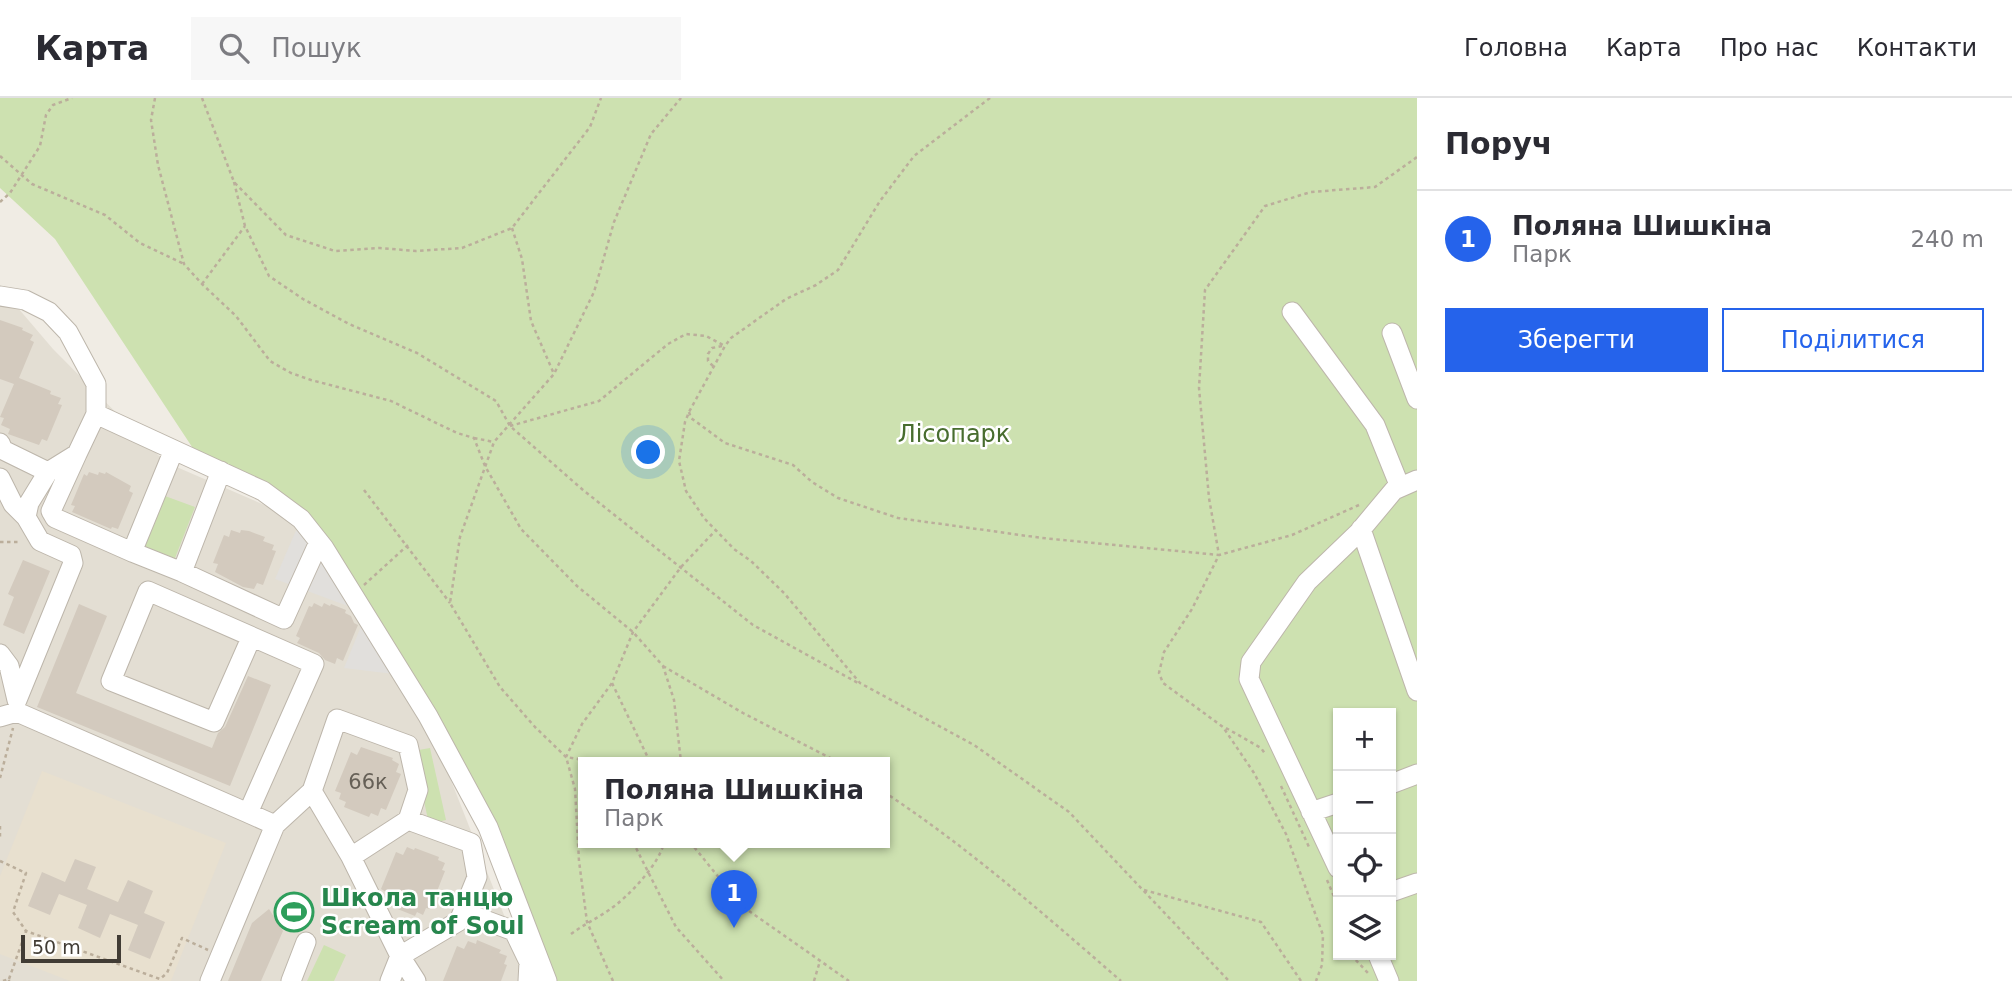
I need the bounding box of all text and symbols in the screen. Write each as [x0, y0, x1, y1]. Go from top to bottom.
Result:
search box [191, 17, 681, 80]
text: Карта [35, 29, 149, 68]
icon: search [215, 29, 253, 67]
text: Пошук [271, 33, 362, 63]
text: Головна [1464, 34, 1568, 62]
text: Карта [1606, 34, 1682, 62]
text: Про нас [1720, 34, 1819, 62]
text: Контакти [1857, 34, 1977, 62]
text: Поруч [1445, 126, 1552, 161]
text: Поляна Шишкіна [1512, 211, 1772, 241]
text: 1 [1460, 226, 1476, 252]
text: 240 m [1910, 226, 1984, 252]
text: Парк [1512, 241, 1572, 267]
button: Зберегти [1445, 308, 1708, 372]
button: Поділитися [1722, 308, 1984, 372]
park label: Лісопарк [898, 420, 1010, 448]
your location [631, 435, 665, 469]
map controls [1333, 708, 1396, 960]
button: + [1333, 708, 1396, 771]
popup [578, 757, 890, 848]
house number: 66к [348, 770, 388, 794]
button: − [1333, 771, 1396, 834]
text: Поляна Шишкіна [604, 775, 864, 805]
text: Парк [604, 805, 664, 831]
button: locate [1333, 834, 1396, 897]
pin: 1 [711, 870, 757, 928]
place label: Школа танцю Scream of Soul [321, 884, 525, 940]
sports icon: Школа танцю Scream of Soul [273, 891, 315, 933]
button: layers [1333, 897, 1396, 960]
scale bar [21, 932, 121, 964]
text: 50 m [32, 936, 81, 958]

